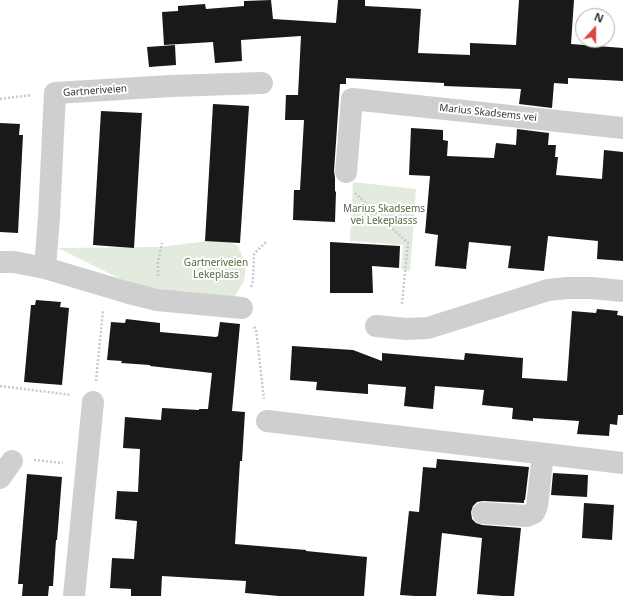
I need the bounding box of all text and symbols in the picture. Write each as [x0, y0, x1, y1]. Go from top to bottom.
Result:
north arrow [575, 8, 615, 48]
text: N [592, 9, 606, 26]
street label: Gartneriveien [63, 83, 127, 99]
street label: Marius Skadsems vei [439, 102, 537, 124]
park label: Marius Skadsems vei Lekeplasss [343, 203, 425, 226]
park label: Gartneriveien Lekeplass [184, 257, 248, 280]

